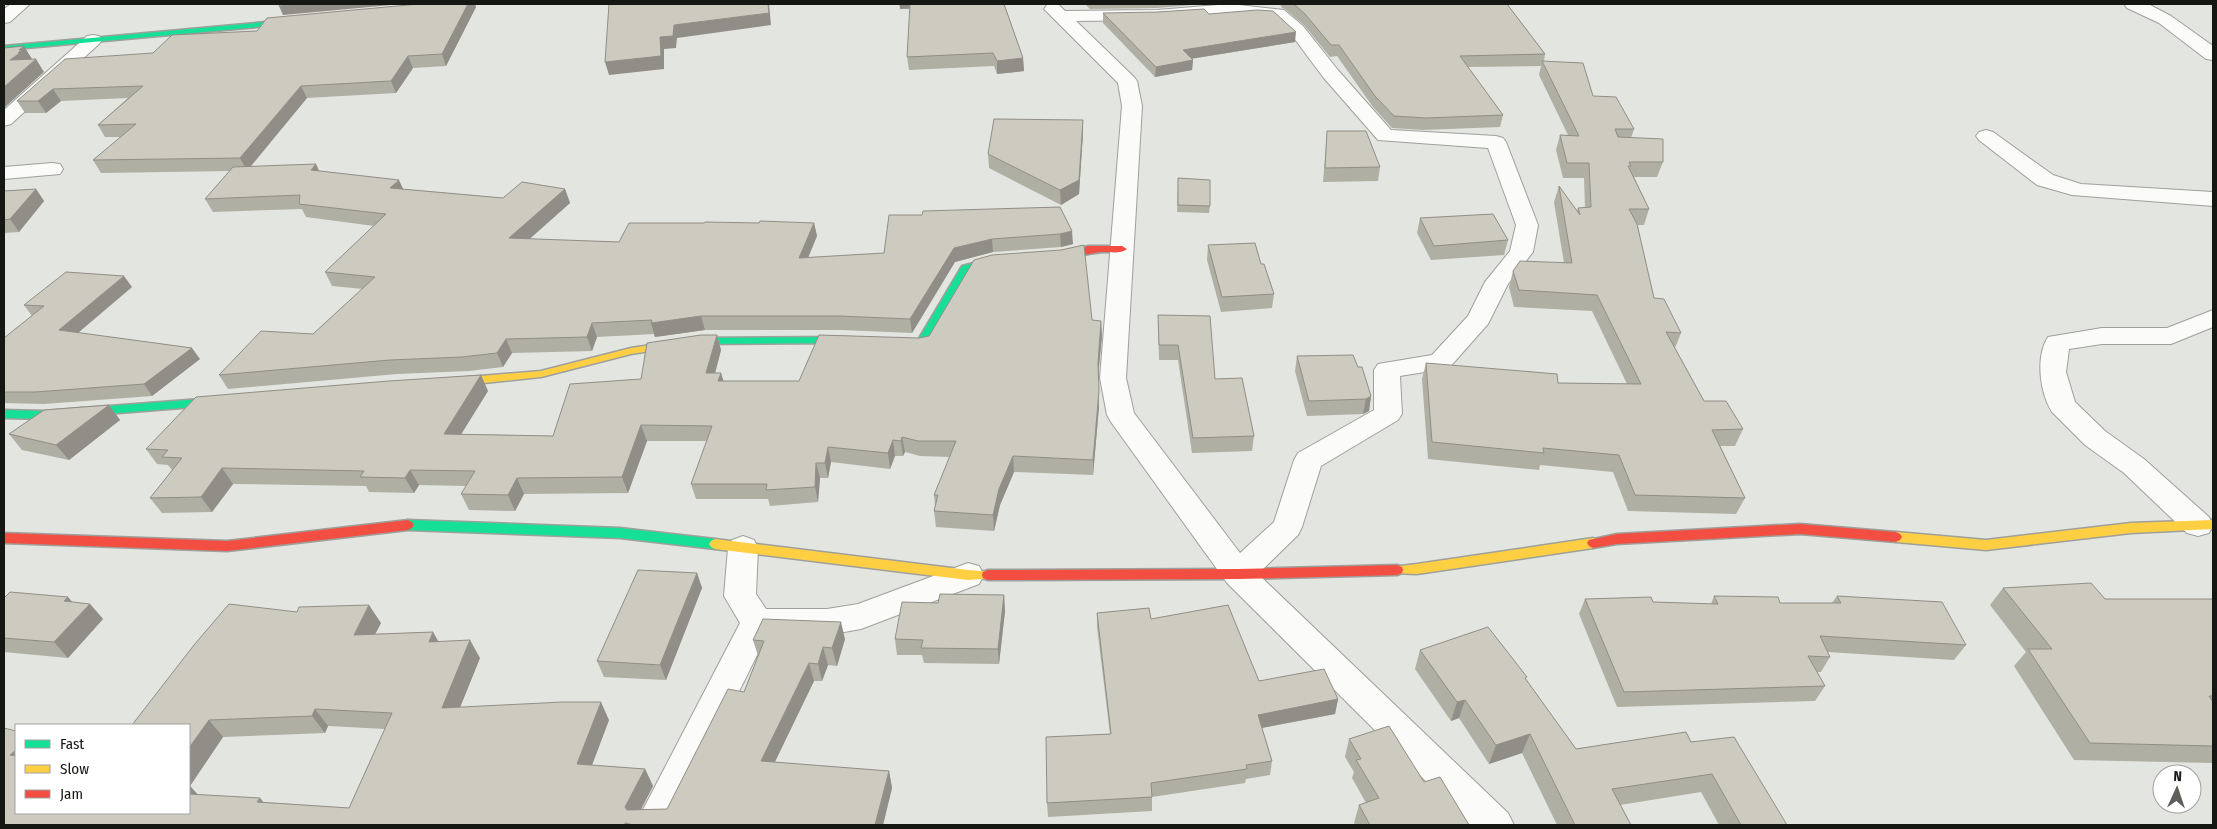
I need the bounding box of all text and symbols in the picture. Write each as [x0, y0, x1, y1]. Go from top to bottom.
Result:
legend [15, 724, 190, 814]
text: Fast [60, 735, 84, 753]
text: Slow [60, 760, 89, 778]
north arrow [2152, 764, 2202, 814]
text: N [2173, 768, 2182, 785]
text: Jam [60, 785, 83, 803]

